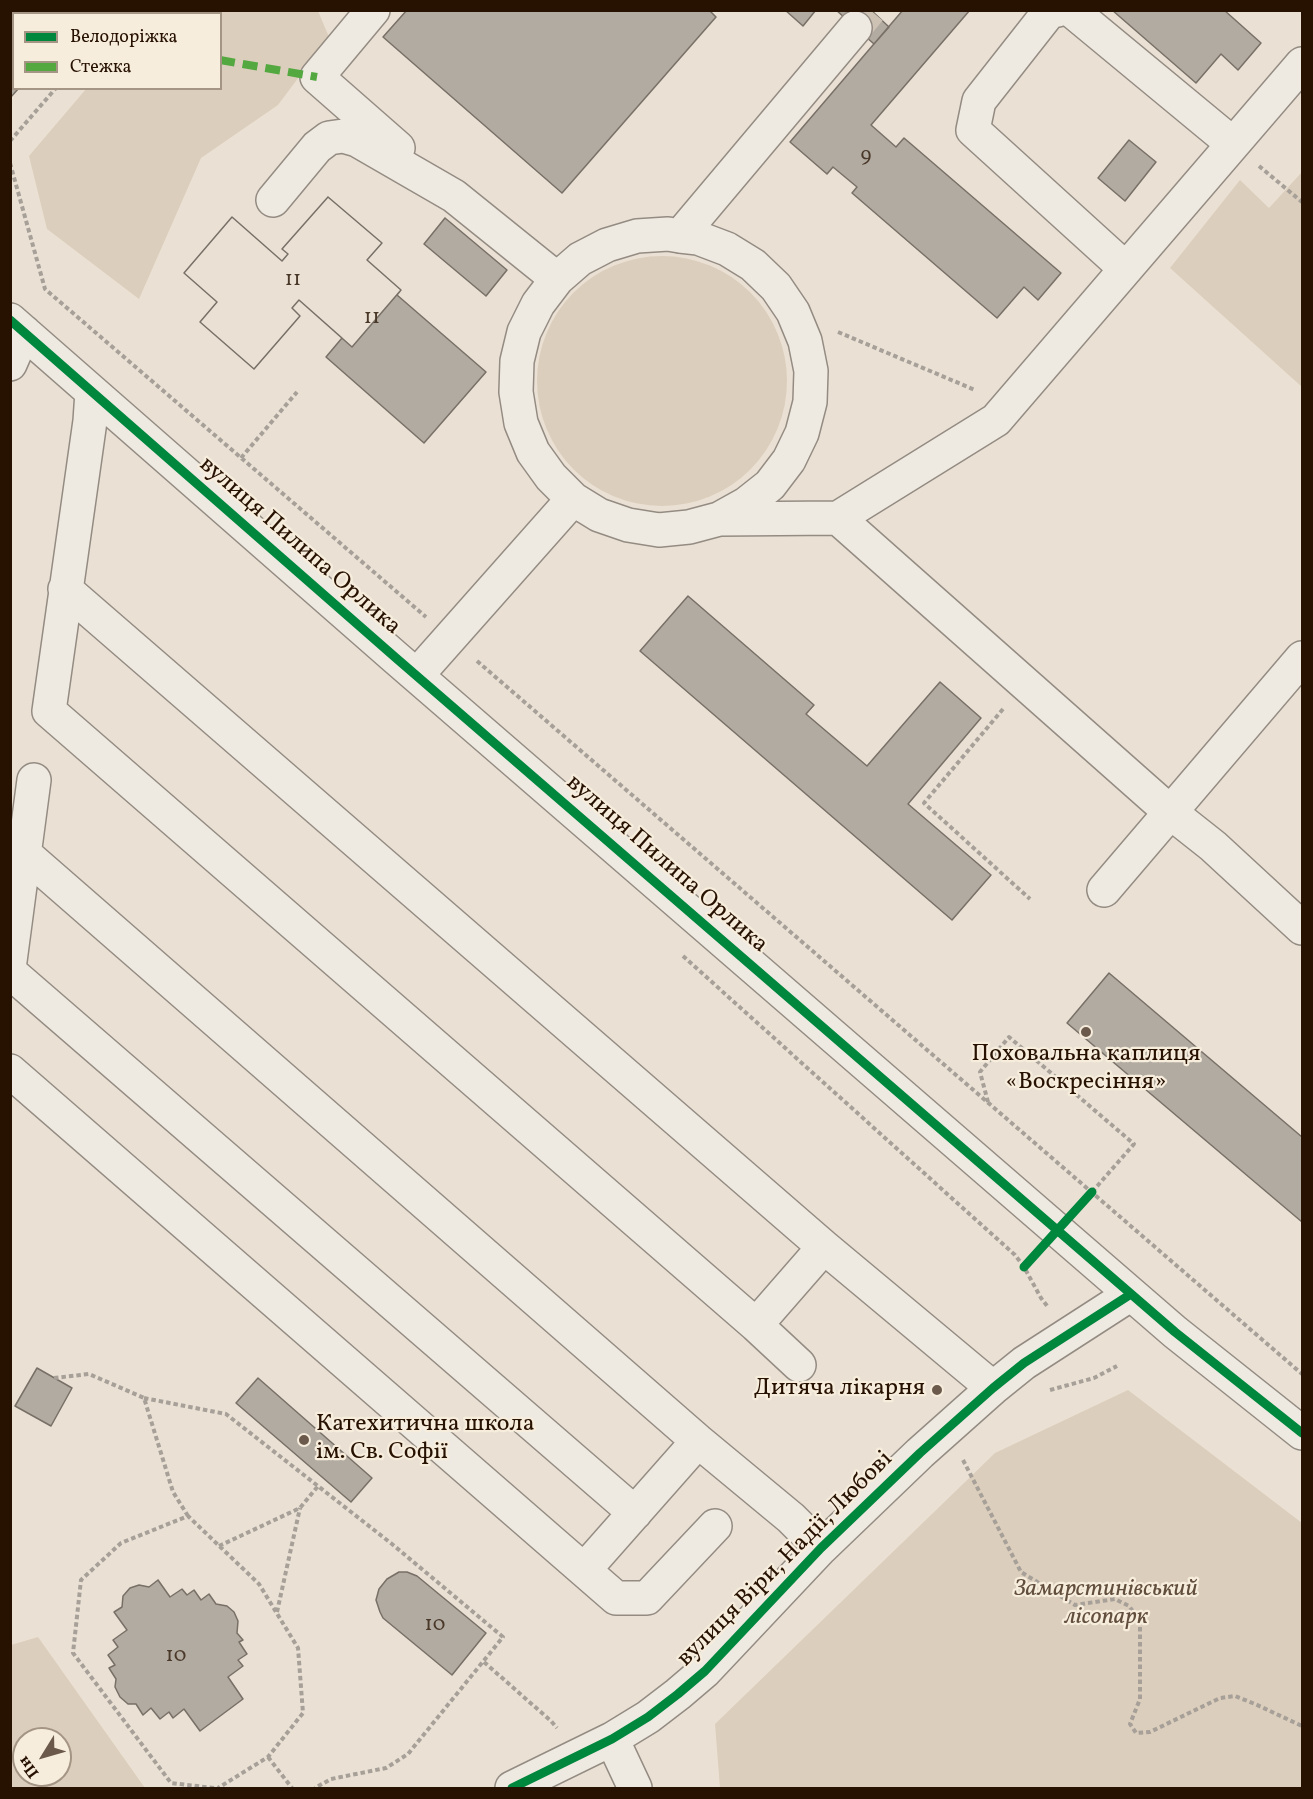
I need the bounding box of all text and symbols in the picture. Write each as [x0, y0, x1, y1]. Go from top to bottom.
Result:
legend [12, 12, 222, 90]
text: Велодоріжка [70, 25, 178, 50]
text: Стежка [70, 55, 132, 80]
house number: 9 [861, 144, 871, 170]
house number: 11 [285, 268, 301, 294]
house number: 11 [364, 306, 380, 332]
street label: вулиця Пилипа Орлика [192, 452, 406, 642]
street label: вулиця Пилипа Орлика [559, 770, 773, 960]
marker: Поховальна каплиця «Воскресіння» [1079, 1025, 1093, 1039]
place label: Поховальна каплиця «Воскресіння» [972, 1042, 1200, 1098]
place label: Дитяча лікарня [754, 1376, 925, 1404]
marker: Дитяча лікарня [930, 1383, 944, 1397]
place label: Катехитична школа ім. Св. Софії [316, 1412, 535, 1468]
marker: Катехитична школа ім. Св. Софії [297, 1433, 311, 1447]
street label: вулиця Віри, Надії, Любові [672, 1446, 900, 1674]
park label: Замарстинівський лісопарк [1014, 1577, 1198, 1633]
house number: 10 [425, 1613, 445, 1639]
house number: 10 [166, 1644, 186, 1670]
north arrow [12, 1727, 72, 1787]
text: Пн [14, 1751, 45, 1782]

